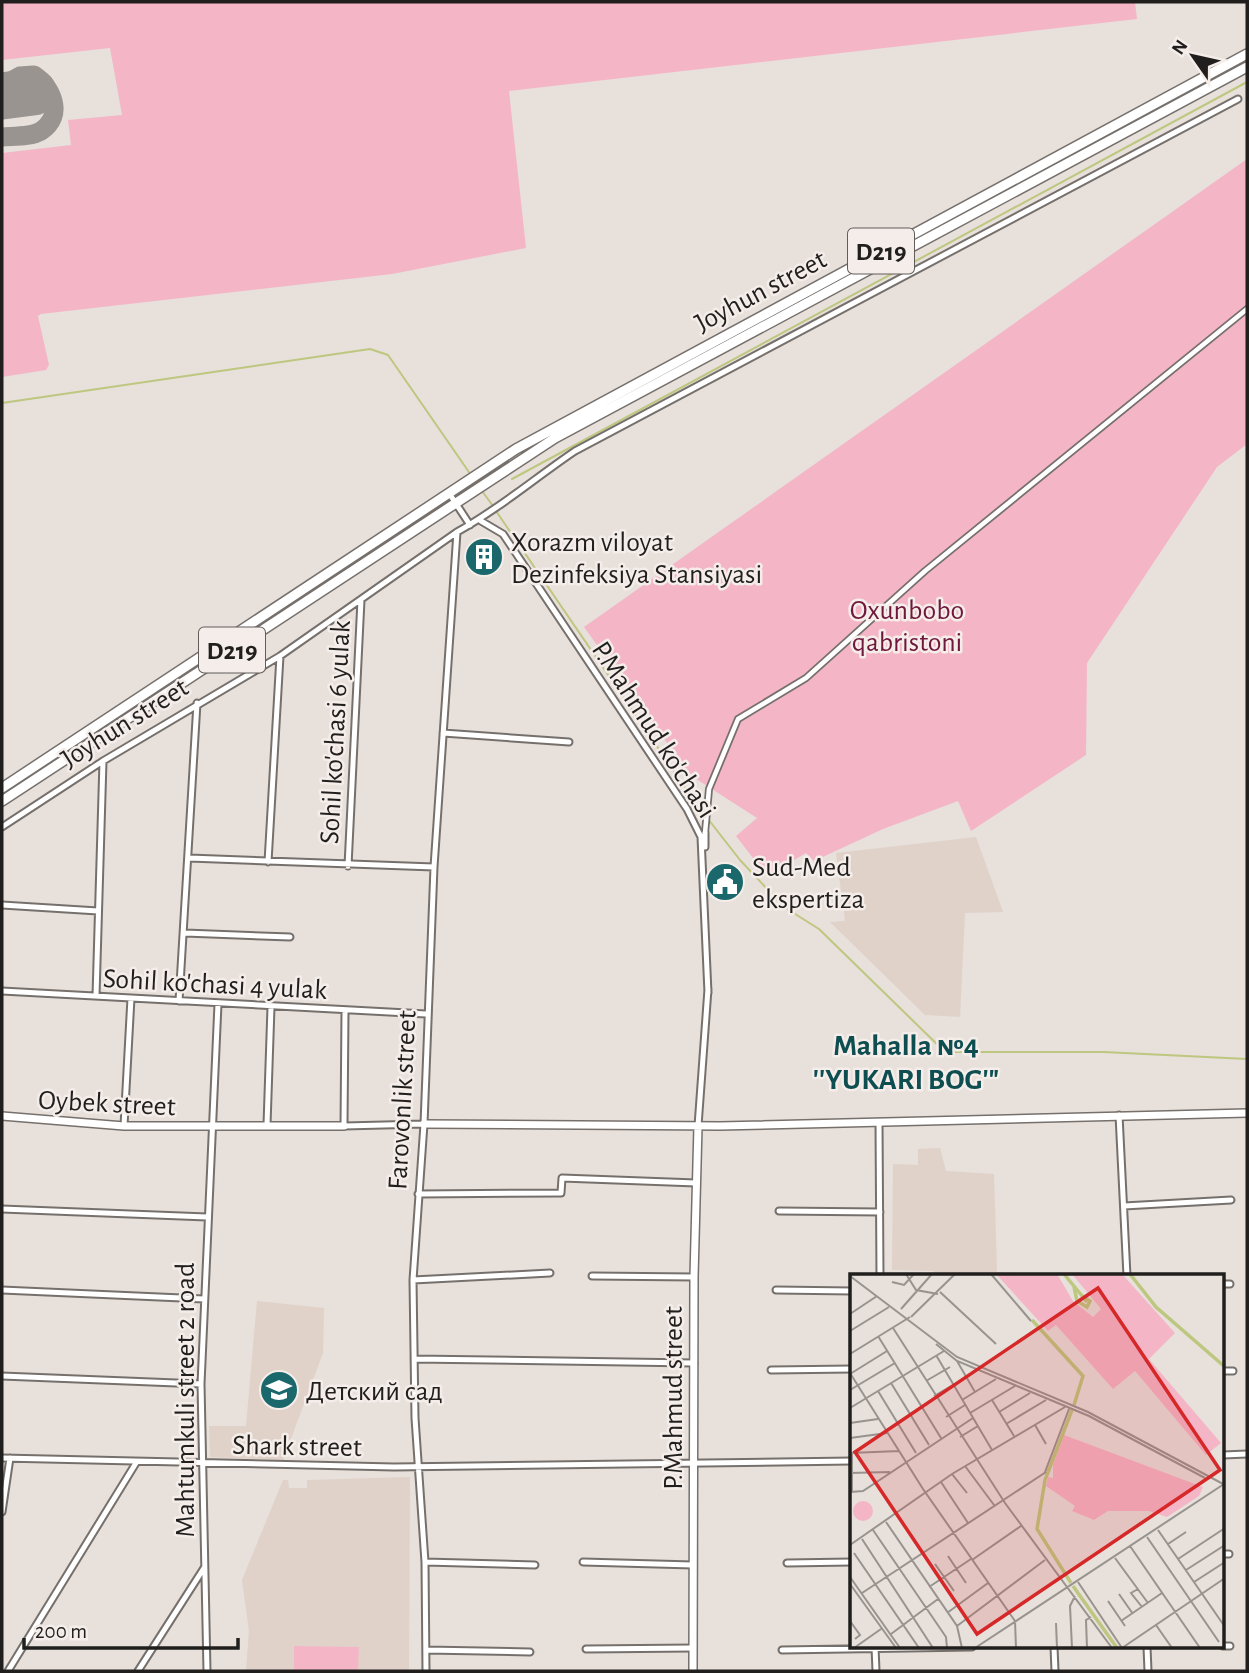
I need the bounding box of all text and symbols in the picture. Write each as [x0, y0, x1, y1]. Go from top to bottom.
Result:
north arrow [1158, 21, 1228, 91]
text: N [1169, 37, 1192, 58]
road number: D219 [848, 228, 914, 274]
street label: Joyhun street [691, 246, 831, 338]
place label: Xorazm viloyat Dezinfeksiya Stansiyasi [511, 529, 762, 589]
building icon: Xorazm viloyat Dezinfeksiya Stansiyasi [463, 536, 505, 578]
park label: Oxunbobo qabristoni [850, 597, 964, 657]
street label: Sohil ko'chasi 6 yulak [316, 619, 356, 845]
road number: D219 [199, 628, 265, 672]
street label: P.Mahmud ko'chasi [586, 637, 721, 823]
street label: Joyhun street [57, 674, 194, 774]
place label: Sud-Med ekspertiza [752, 854, 864, 914]
public building icon: Sud-Med ekspertiza [704, 861, 746, 903]
street label: Sohil ko'chasi 4 yulak [102, 965, 328, 1005]
street label: Farovonlik street [384, 1009, 422, 1191]
district label: Mahalla №4 ''YUKARI BOG'" [813, 1031, 999, 1095]
street label: Oybek street [38, 1086, 176, 1122]
street label: Mahtumkuli street 2 road [172, 1262, 200, 1538]
inset map [850, 1274, 1224, 1648]
street label: P.Mahmud street [660, 1306, 688, 1490]
school or university icon: Детский сад [258, 1369, 300, 1411]
place label: Детский сад [306, 1378, 443, 1406]
street label: Shark street [232, 1432, 362, 1462]
scale bar [24, 1606, 238, 1650]
text: 200 m [35, 1621, 87, 1642]

